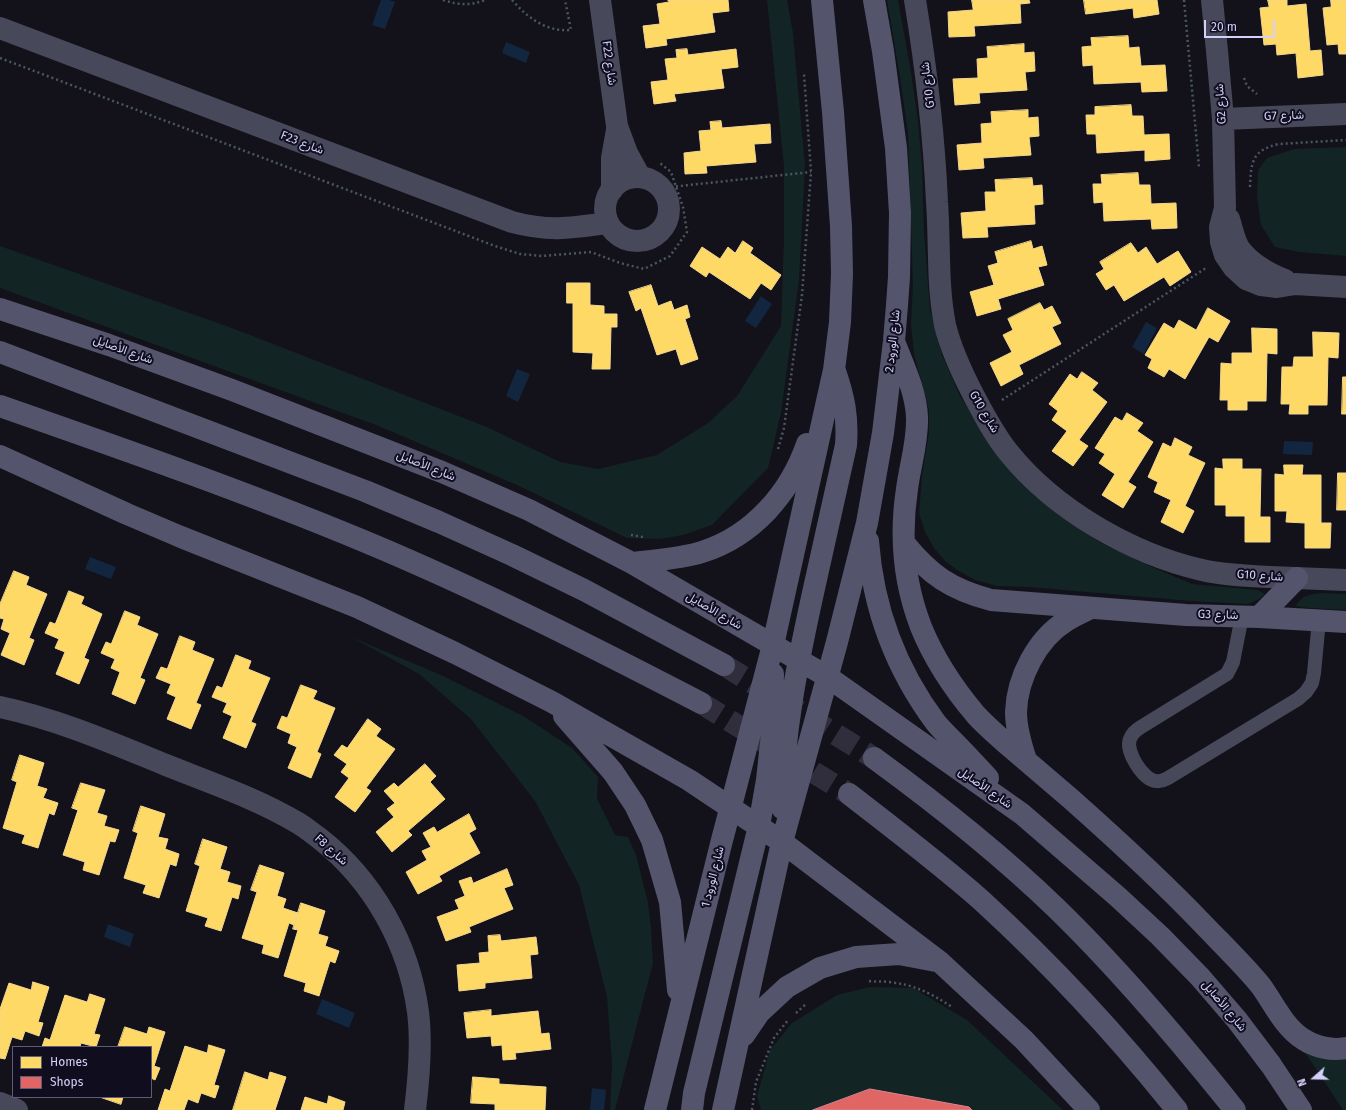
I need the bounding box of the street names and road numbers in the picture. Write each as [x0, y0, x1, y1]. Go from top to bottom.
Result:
street label: F22 شارع [599, 40, 619, 86]
street label: G10 شارع [918, 61, 938, 109]
street label: G2 شارع [1212, 83, 1230, 125]
street label: G7 شارع [1264, 108, 1304, 124]
street label: F23 شارع [278, 128, 326, 158]
street label: شارع الورود 2 [883, 309, 903, 373]
street label: شارع الأصايل [91, 333, 155, 367]
street label: G10 شارع [966, 388, 1002, 436]
street label: شارع الأصايل [394, 448, 458, 484]
street label: G10 شارع [1236, 567, 1284, 585]
street label: شارع الأصايل [683, 589, 745, 633]
street label: G3 شارع [1197, 607, 1239, 623]
street label: شارع الأصايل [955, 764, 1015, 812]
street label: F8 شارع [311, 831, 351, 869]
street label: شارع الورود 1 [698, 845, 728, 909]
street label: شارع الأصايل [1198, 978, 1250, 1034]

